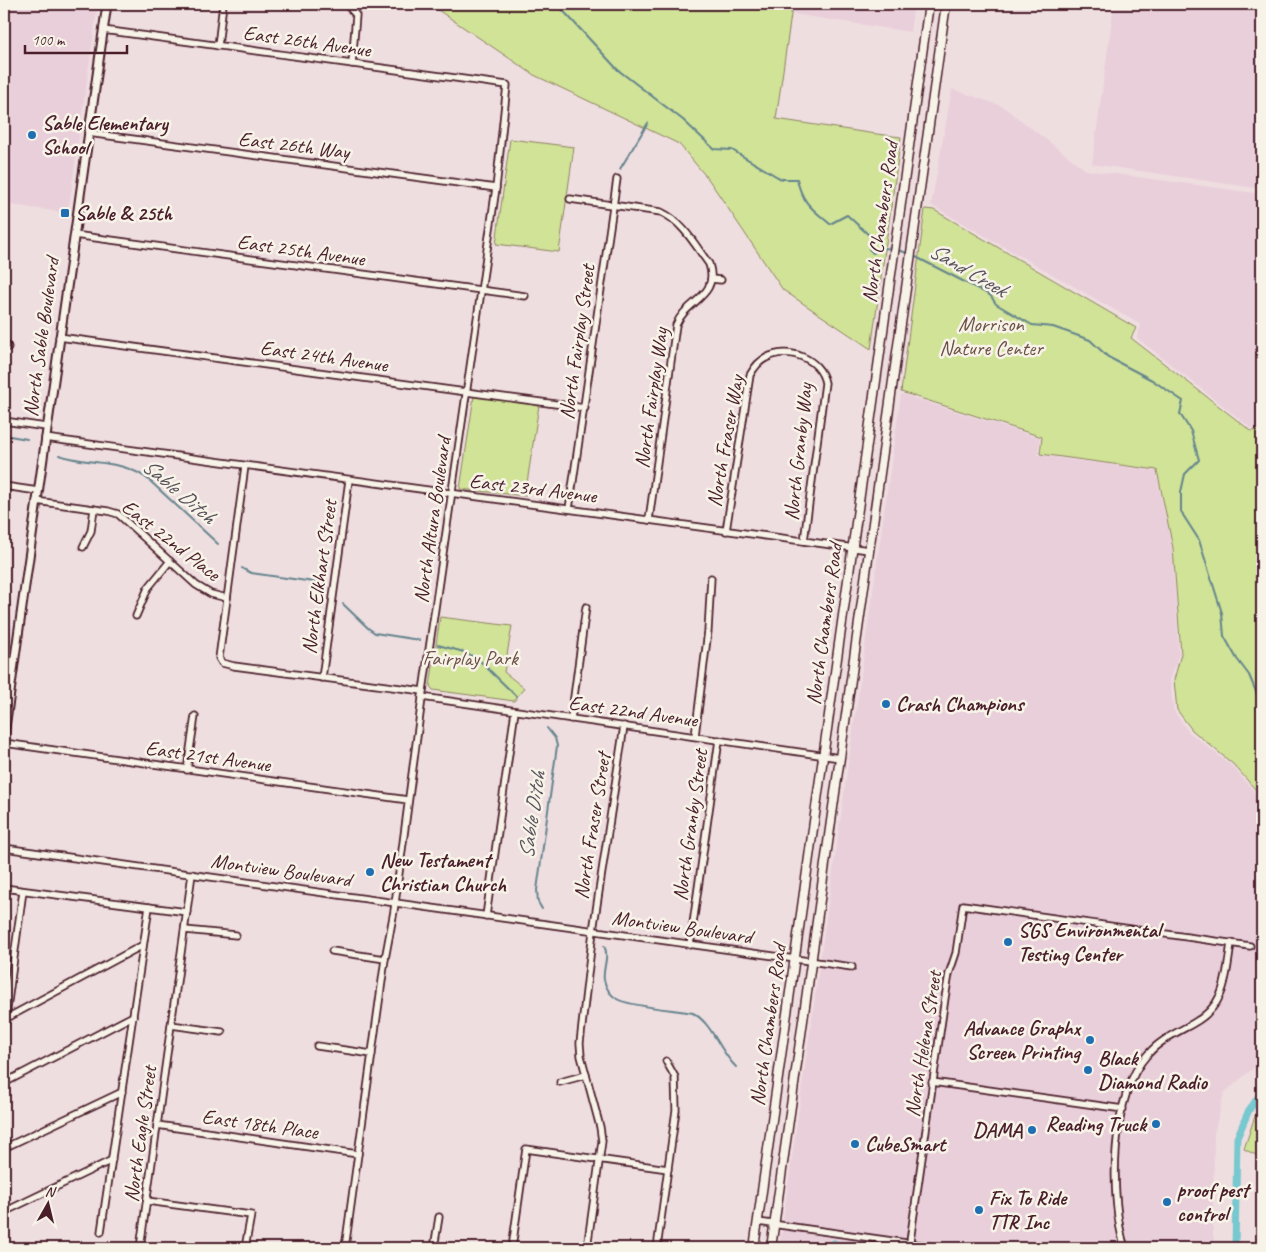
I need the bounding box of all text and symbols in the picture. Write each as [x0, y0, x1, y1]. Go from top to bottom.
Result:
street label: East 26th Avenue [242, 19, 374, 63]
scale bar [25, 22, 128, 54]
text: 100 m [32, 31, 66, 50]
place label: Sable Elementary School [42, 110, 169, 160]
street label: East 26th Way [237, 125, 353, 165]
marker: Sable Elementary School [26, 129, 38, 141]
street label: North Chambers Road [856, 137, 905, 304]
place label: Sable & 25th [75, 200, 173, 226]
marker: Sable & 25th [59, 207, 71, 219]
street label: East 25th Avenue [236, 228, 368, 272]
water label: Sand Creek [924, 237, 1015, 305]
street label: North Sable Boulevard [17, 253, 65, 418]
street label: North Fairplay Street [553, 261, 601, 421]
park label: Morrison Nature Center [939, 311, 1044, 361]
street label: North Fairplay Way [628, 324, 674, 470]
street label: East 24th Avenue [259, 334, 391, 378]
street label: North Fraser Way [701, 372, 750, 509]
street label: North Granby Way [778, 380, 818, 522]
street label: North Altura Boulevard [408, 432, 457, 605]
water label: Sable Ditch [136, 452, 223, 531]
street label: East 23rd Avenue [468, 467, 599, 509]
street label: East 22nd Place [117, 493, 226, 587]
street label: North Elkhart Street [295, 496, 343, 656]
street label: North Chambers Road [800, 539, 849, 706]
park label: Fairplay Park [422, 645, 519, 671]
street label: East 22nd Avenue [567, 689, 700, 733]
place label: Crash Champions [896, 691, 1026, 717]
marker: Crash Champions [880, 698, 892, 710]
street label: East 21st Avenue [144, 734, 273, 778]
street label: North Granby Street [667, 746, 714, 902]
street label: North Fraser Street [568, 748, 617, 901]
water label: Sable Ditch [512, 768, 552, 860]
street label: Montview Boulevard [209, 847, 356, 893]
place label: New Testament Christian Church [380, 847, 507, 897]
marker: New Testament Christian Church [364, 866, 376, 878]
street label: Montview Boulevard [610, 904, 757, 950]
place label: SGS Environmental Testing Center [1018, 917, 1165, 967]
marker: SGS Environmental Testing Center [1002, 936, 1014, 948]
street label: North Chambers Road [744, 940, 793, 1107]
street label: North Helena Street [899, 967, 948, 1119]
place label: Advance Graphx Screen Printing [963, 1015, 1082, 1065]
marker: Advance Graphx Screen Printing [1084, 1034, 1096, 1046]
place label: Black Diamond Radio [1098, 1045, 1208, 1095]
street label: North Eagle Street [118, 1062, 163, 1204]
marker: Black Diamond Radio [1082, 1064, 1094, 1076]
street label: East 18th Place [200, 1103, 321, 1145]
place label: Reading Truck [1046, 1111, 1148, 1137]
place label: DAMA [973, 1117, 1023, 1143]
marker: Reading Truck [1150, 1118, 1162, 1130]
marker: DAMA [1026, 1124, 1038, 1136]
place label: CubeSmart [865, 1131, 947, 1157]
marker: CubeSmart [849, 1138, 861, 1150]
place label: proof pest control [1177, 1177, 1251, 1227]
north arrow [22, 1180, 72, 1230]
text: N [44, 1183, 58, 1201]
place label: Fix To Ride TTR Inc [989, 1185, 1068, 1235]
marker: proof pest control [1161, 1196, 1173, 1208]
marker: Fix To Ride TTR Inc [973, 1204, 985, 1216]

